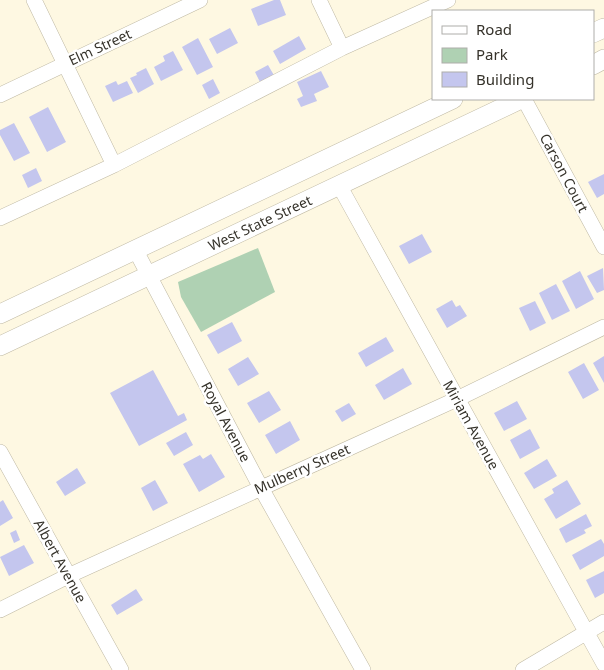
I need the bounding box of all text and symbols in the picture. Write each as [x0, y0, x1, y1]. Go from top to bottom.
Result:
legend [432, 10, 594, 100]
text: Road [476, 19, 512, 39]
street label: Elm Street [65, 24, 134, 69]
text: Park [476, 44, 508, 64]
text: Building [476, 69, 534, 89]
street label: Carson Court [536, 130, 593, 216]
street label: West State Street [205, 190, 315, 255]
street label: Miriam Avenue [439, 377, 504, 473]
street label: Royal Avenue [197, 378, 256, 465]
street label: Mulberry Street [251, 439, 353, 498]
street label: Albert Avenue [30, 516, 91, 606]

